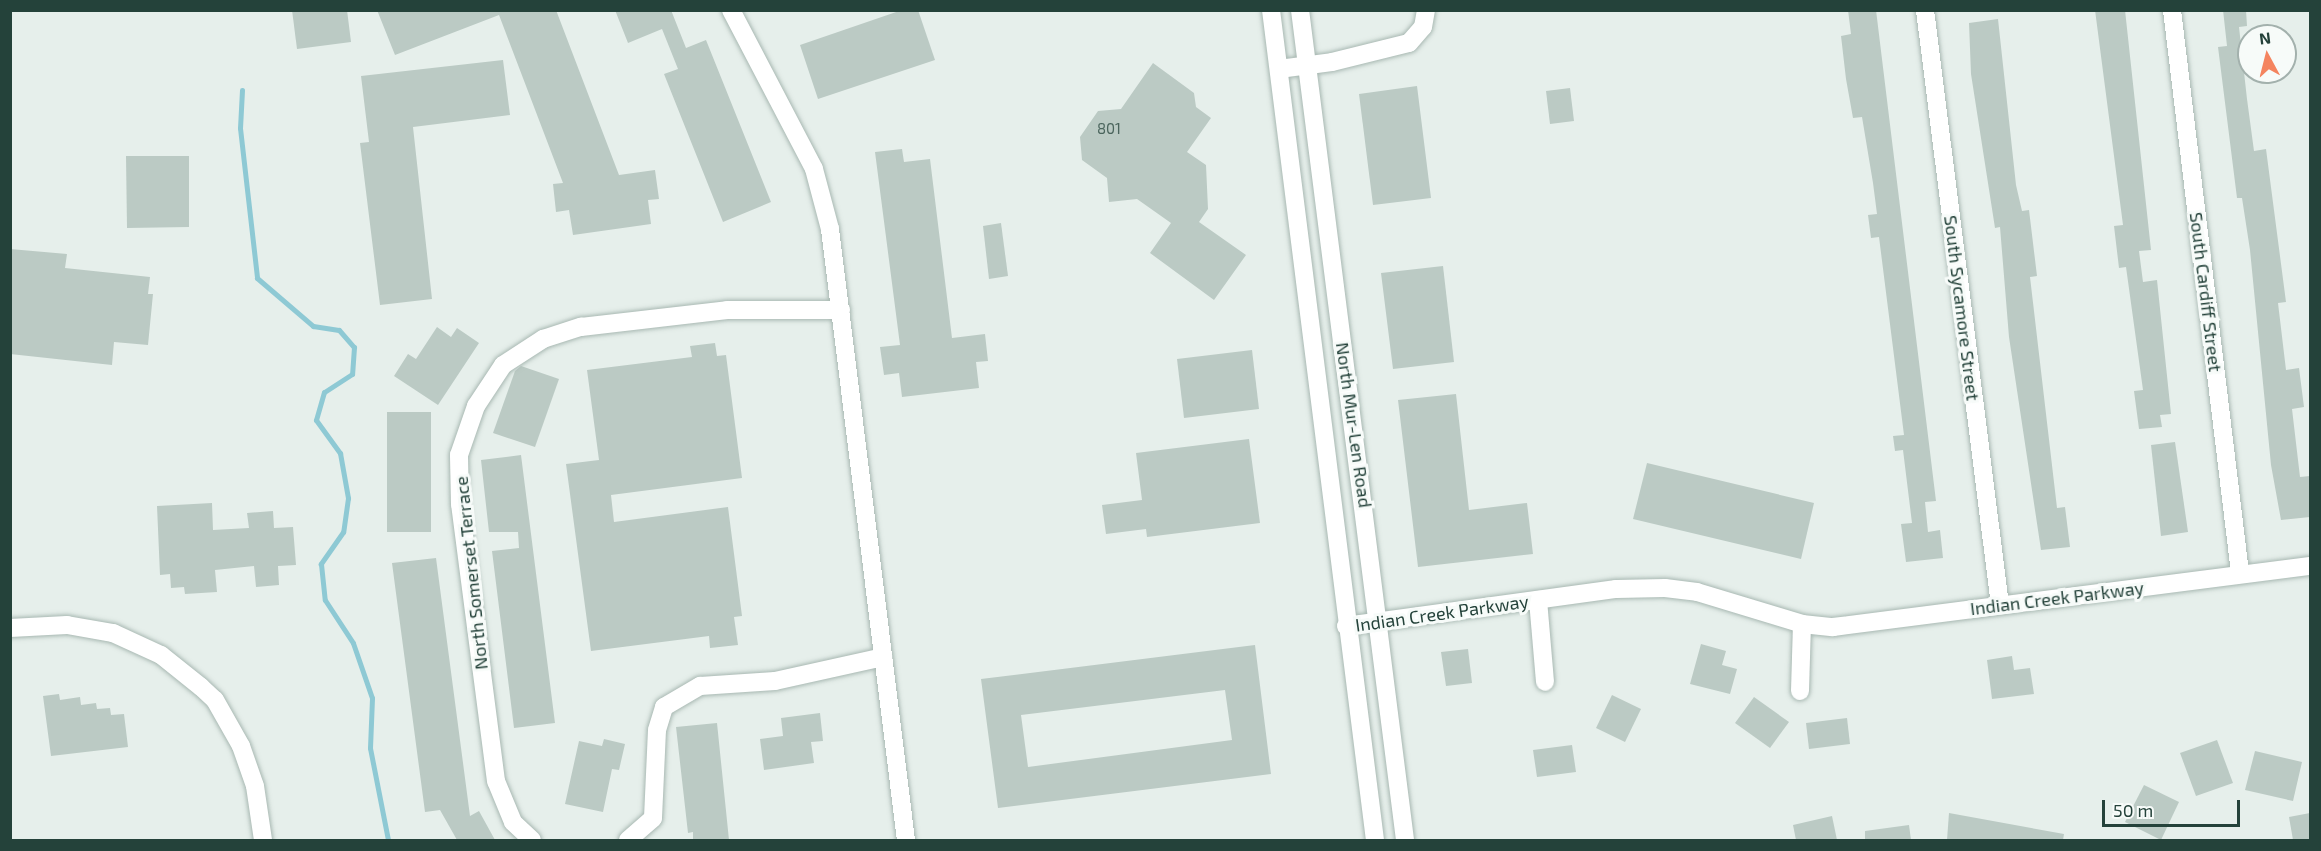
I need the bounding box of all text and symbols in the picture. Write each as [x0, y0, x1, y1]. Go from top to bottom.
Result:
north arrow [2237, 24, 2297, 84]
text: N [2258, 27, 2272, 48]
house number: 801 [1097, 120, 1121, 138]
street label: South Cardiff Street [2185, 211, 2227, 373]
street label: South Sycamore Street [1940, 214, 1984, 402]
street label: North Mur-Len Road [1332, 341, 1376, 509]
street label: North Somerset Terrace [450, 475, 492, 671]
street label: Indian Creek Parkway [1969, 577, 2145, 619]
street label: Indian Creek Parkway [1354, 590, 1530, 636]
scale bar [2105, 788, 2243, 826]
text: 50 m [2113, 799, 2153, 821]

